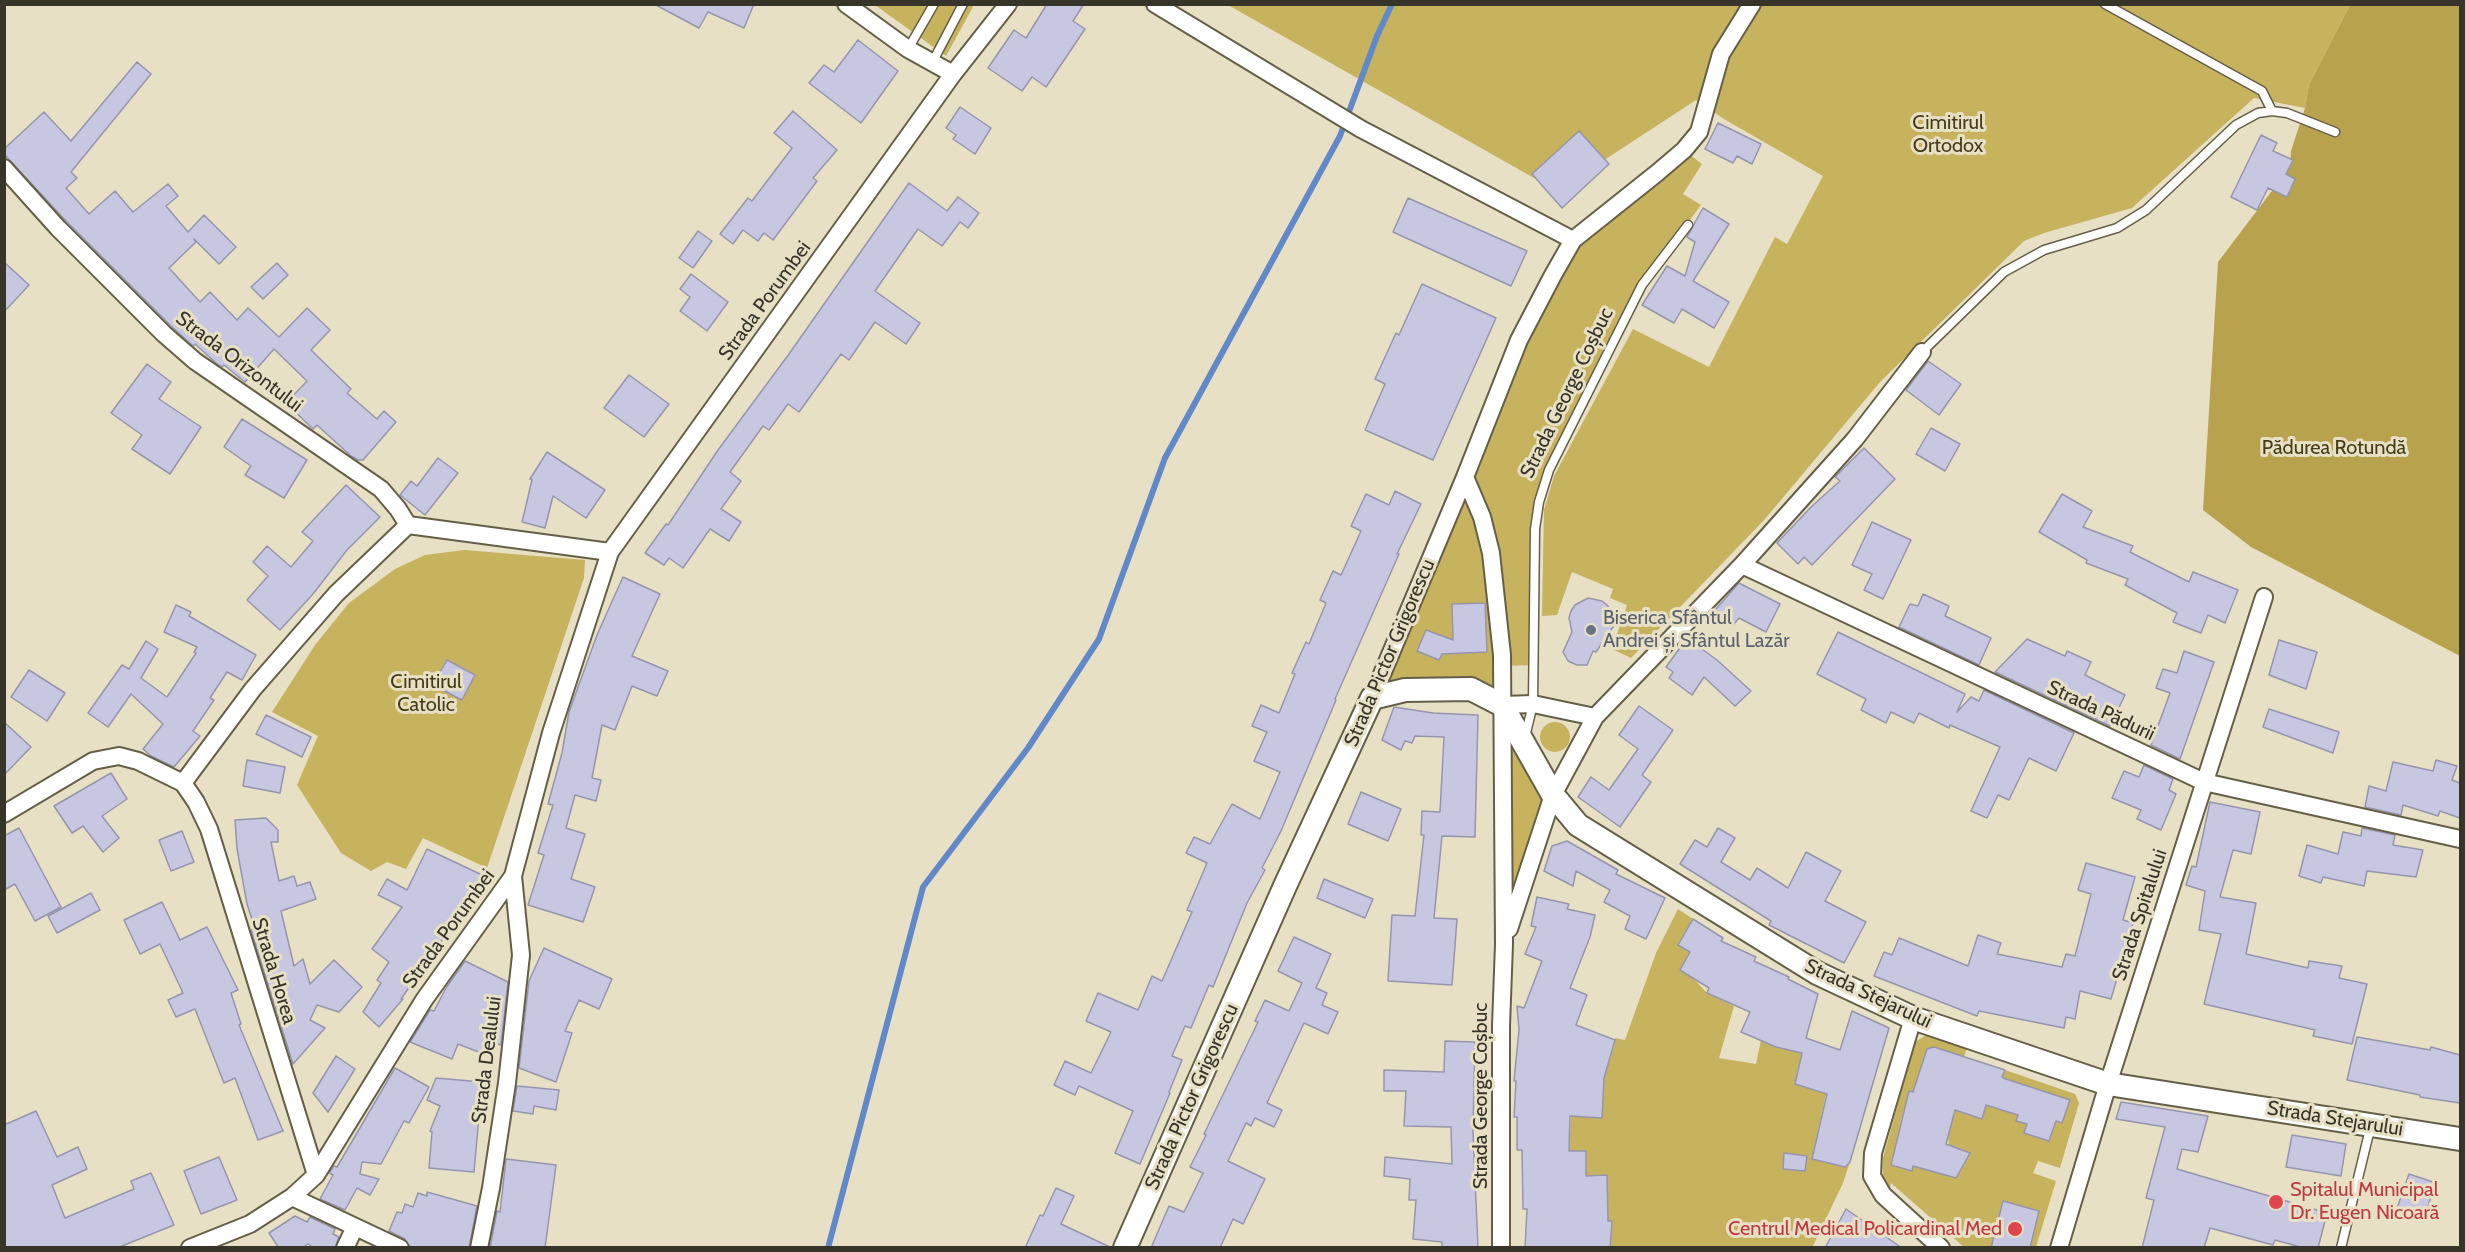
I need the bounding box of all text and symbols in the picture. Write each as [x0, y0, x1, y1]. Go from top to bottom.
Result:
park label: Cimitirul Ortodox [1912, 111, 1984, 158]
street label: Strada Porumbei [714, 237, 816, 365]
street label: Strada George Coșbuc [1515, 304, 1619, 482]
street label: Strada Orizontului [171, 306, 307, 418]
park label: Pădurea Rotundă [2262, 436, 2406, 460]
street label: Strada Pictor Grigorescu [1340, 556, 1440, 750]
place label: Biserica Sfântul Andrei și Sfântul Lazăr [1603, 606, 1790, 653]
marker: Biserica Sfântul Andrei și Sfântul Lazăr [1584, 623, 1598, 637]
park label: Cimitirul Catolic [390, 670, 462, 717]
street label: Strada Pădurii [2043, 676, 2159, 746]
street label: Strada Spitalului [2107, 846, 2173, 984]
street label: Strada Porumbei [398, 865, 500, 993]
street label: Strada Horea [246, 915, 302, 1027]
street label: Strada Stejarului [1801, 954, 1935, 1034]
street label: Strada Dealului [467, 995, 507, 1125]
street label: Strada Pictor Grigorescu [1140, 1000, 1244, 1194]
street label: Strada George Coșbuc [1469, 1003, 1493, 1189]
street label: Strada Stejarului [2265, 1096, 2405, 1142]
place label: Spitalul Municipal Dr. Eugen Nicoară [2290, 1178, 2439, 1225]
marker: Spitalul Municipal Dr. Eugen Nicoară [2267, 1193, 2285, 1211]
place label: Centrul Medical Policardinal Med [1728, 1217, 2002, 1241]
marker: Centrul Medical Policardinal Med [2006, 1220, 2024, 1238]

